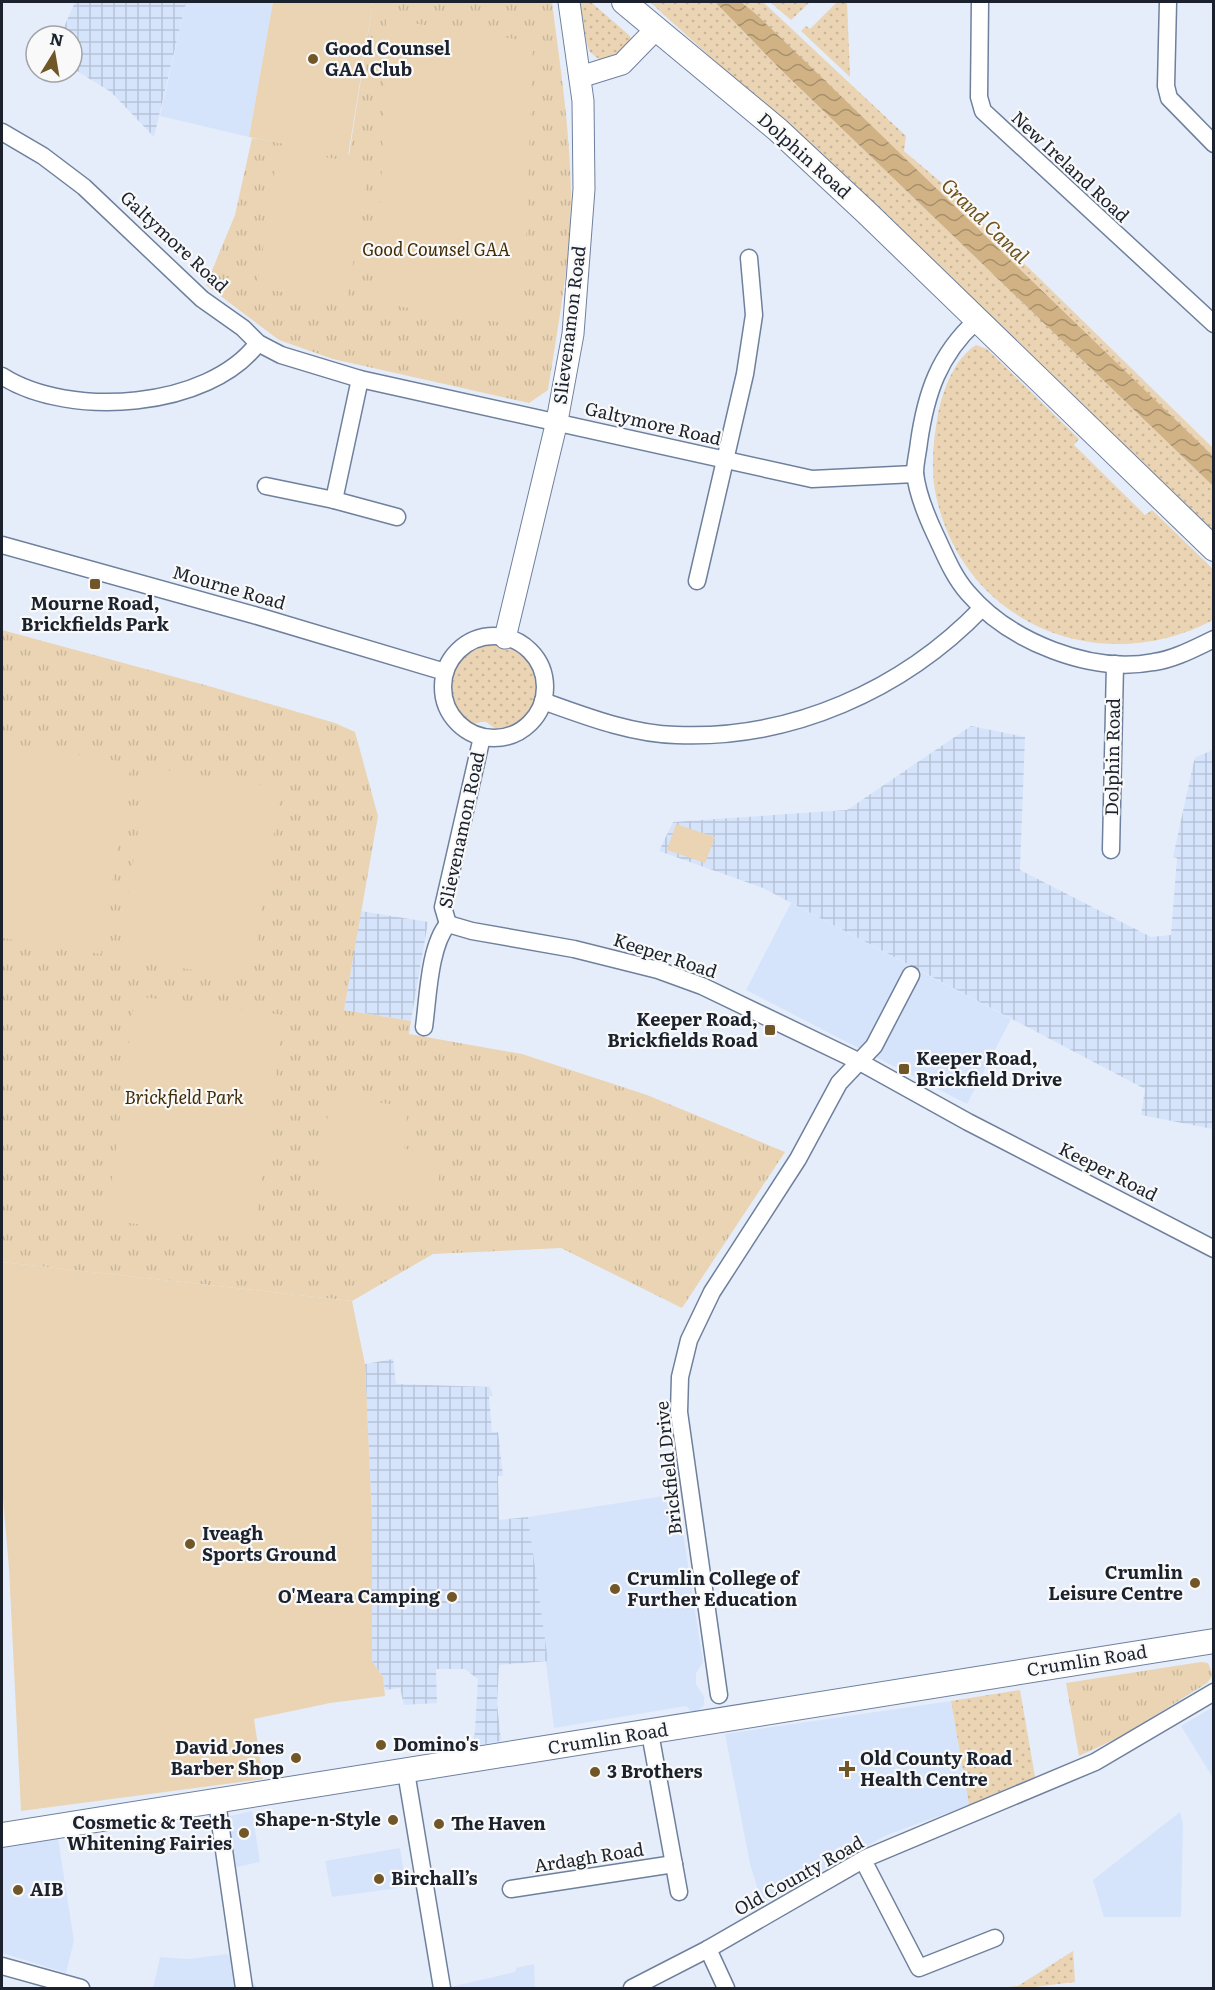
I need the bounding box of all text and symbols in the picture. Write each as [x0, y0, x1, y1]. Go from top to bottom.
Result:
north arrow [24, 24, 84, 84]
text: N [48, 25, 66, 51]
place label: Good Counsel GAA Club [325, 34, 451, 82]
marker: Good Counsel GAA Club [306, 52, 320, 66]
street label: New Ireland Road [1006, 104, 1136, 228]
street label: Dolphin Road [752, 105, 858, 204]
water label: Grand Canal [936, 170, 1037, 270]
street label: Galtymore Road [115, 184, 235, 298]
park label: Good Counsel GAA [362, 235, 510, 262]
street label: Slievenamon Road [545, 244, 592, 406]
street label: Galtymore Road [582, 394, 724, 451]
street label: Mourne Road [170, 558, 289, 616]
marker: Mourne Road, Brickfields Park [88, 577, 102, 591]
place label: Mourne Road, Brickfields Park [21, 589, 170, 637]
street label: Dolphin Road [1097, 698, 1126, 816]
street label: Slievenamon Road [431, 749, 490, 911]
street label: Keeper Road [610, 925, 721, 984]
place label: Keeper Road, Brickfields Road [607, 1005, 758, 1053]
marker: Keeper Road, Brickfields Road [763, 1023, 777, 1037]
place label: Keeper Road, Brickfield Drive [916, 1044, 1062, 1092]
marker: Keeper Road, Brickfield Drive [897, 1062, 911, 1076]
park label: Brickfield Park [124, 1083, 244, 1110]
street label: Keeper Road [1055, 1134, 1163, 1207]
street label: Brickfield Drive [647, 1400, 688, 1536]
place label: Iveagh Sports Ground [202, 1519, 337, 1567]
marker: Iveagh Sports Ground [183, 1537, 197, 1551]
place label: Crumlin Leisure Centre [1048, 1558, 1183, 1606]
place label: Crumlin College of Further Education [627, 1564, 801, 1612]
marker: Crumlin Leisure Centre [1188, 1576, 1202, 1590]
place label: O'Meara Camping [278, 1582, 441, 1609]
marker: Crumlin College of Further Education [608, 1582, 622, 1596]
marker: O'Meara Camping [445, 1590, 459, 1604]
street label: Crumlin Road [1025, 1637, 1149, 1682]
street label: Crumlin Road [546, 1715, 670, 1760]
place label: Domino's [393, 1730, 479, 1757]
place label: David Jones Barber Shop [171, 1733, 284, 1781]
marker: Domino's [374, 1738, 388, 1752]
place label: Old County Road Health Centre [860, 1744, 1013, 1792]
marker: David Jones Barber Shop [289, 1751, 303, 1765]
place label: 3 Brothers [607, 1757, 703, 1784]
marker: Old County Road Health Centre [838, 1760, 856, 1778]
marker: 3 Brothers [588, 1765, 602, 1779]
place label: Shape-n-Style [255, 1805, 381, 1832]
place label: Cosmetic & Teeth Whitening Fairies [67, 1808, 232, 1856]
place label: The Haven [451, 1809, 546, 1836]
marker: Shape-n-Style [386, 1813, 400, 1827]
marker: The Haven [432, 1817, 446, 1831]
marker: Cosmetic & Teeth Whitening Fairies [237, 1826, 251, 1840]
street label: Old County Road [728, 1828, 868, 1922]
street label: Ardagh Road [532, 1835, 646, 1879]
place label: Birchall’s [391, 1864, 478, 1891]
marker: Birchall’s [372, 1872, 386, 1886]
place label: AIB [30, 1875, 64, 1902]
marker: AIB [11, 1883, 25, 1897]

